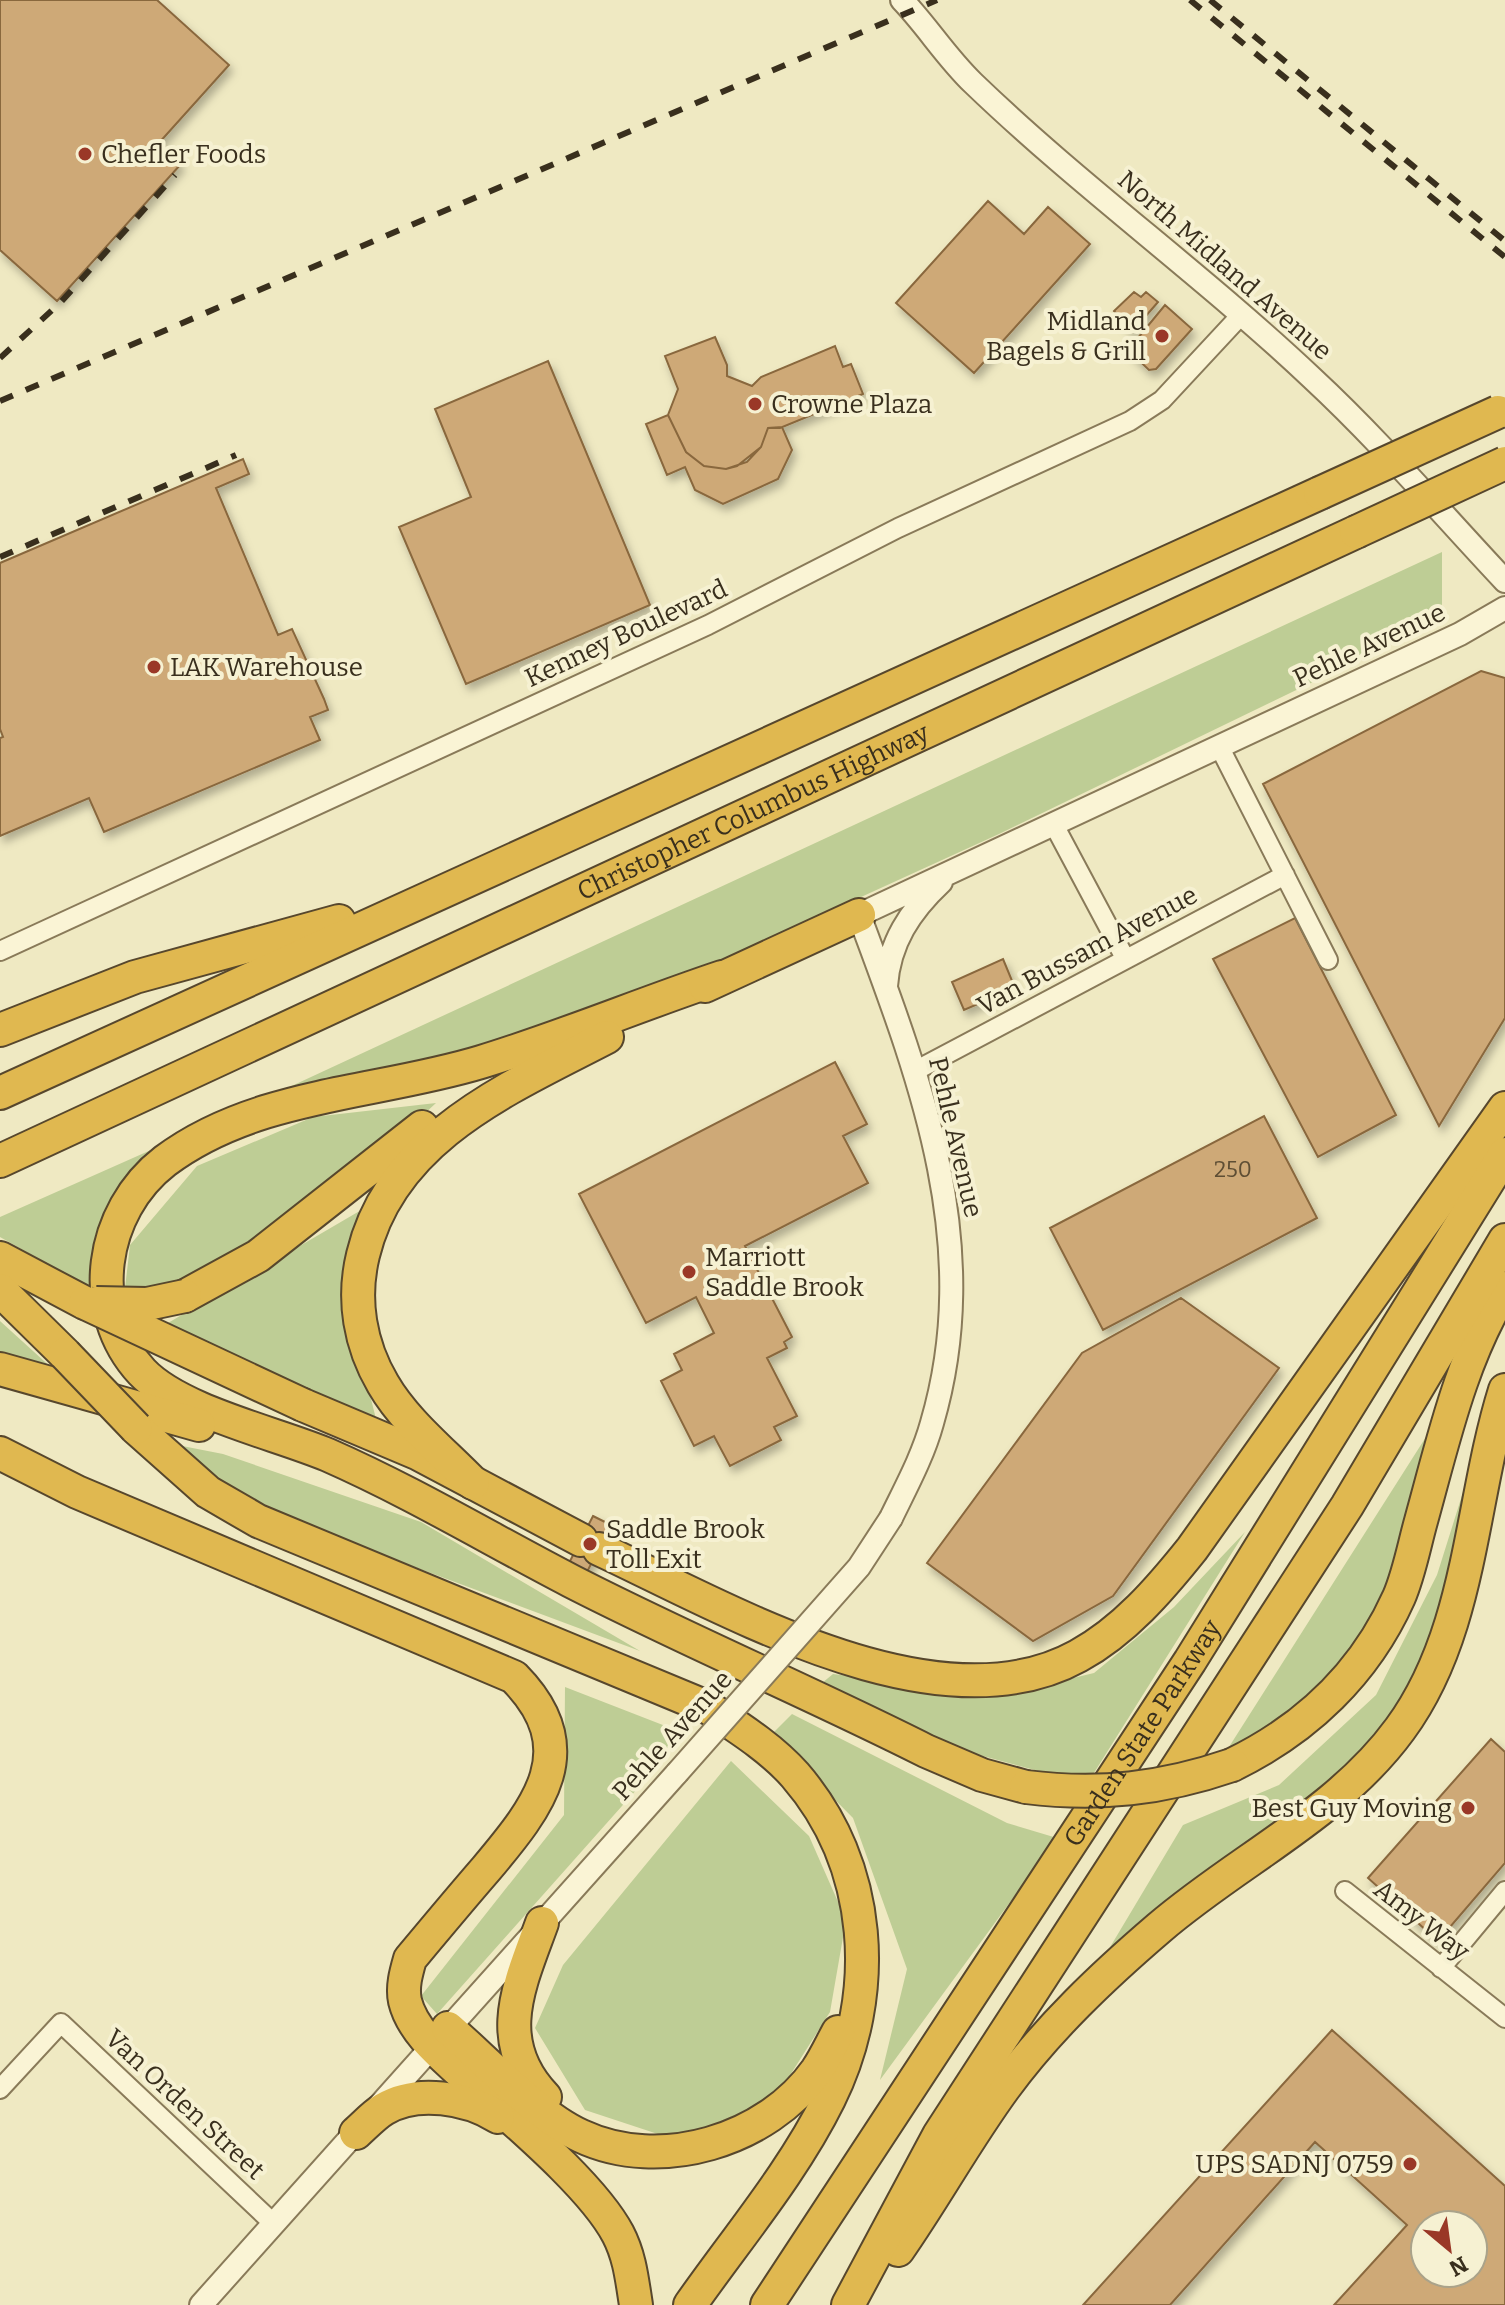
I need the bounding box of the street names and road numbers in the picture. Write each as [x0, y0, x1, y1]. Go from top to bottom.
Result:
street label: North Midland Avenue [1111, 164, 1338, 367]
street label: Kenney Boulevard [520, 573, 732, 694]
street label: Pehle Avenue [1288, 597, 1450, 694]
street label: Christopher Columbus Highway [572, 717, 934, 907]
street label: Van Bussam Avenue [972, 879, 1203, 1022]
street label: Pehle Avenue [922, 1054, 989, 1220]
street label: Garden State Parkway [1057, 1614, 1228, 1853]
street label: Pehle Avenue [606, 1664, 739, 1807]
street label: Amy Way [1368, 1874, 1476, 1967]
street label: Van Orden Street [99, 2023, 271, 2186]

